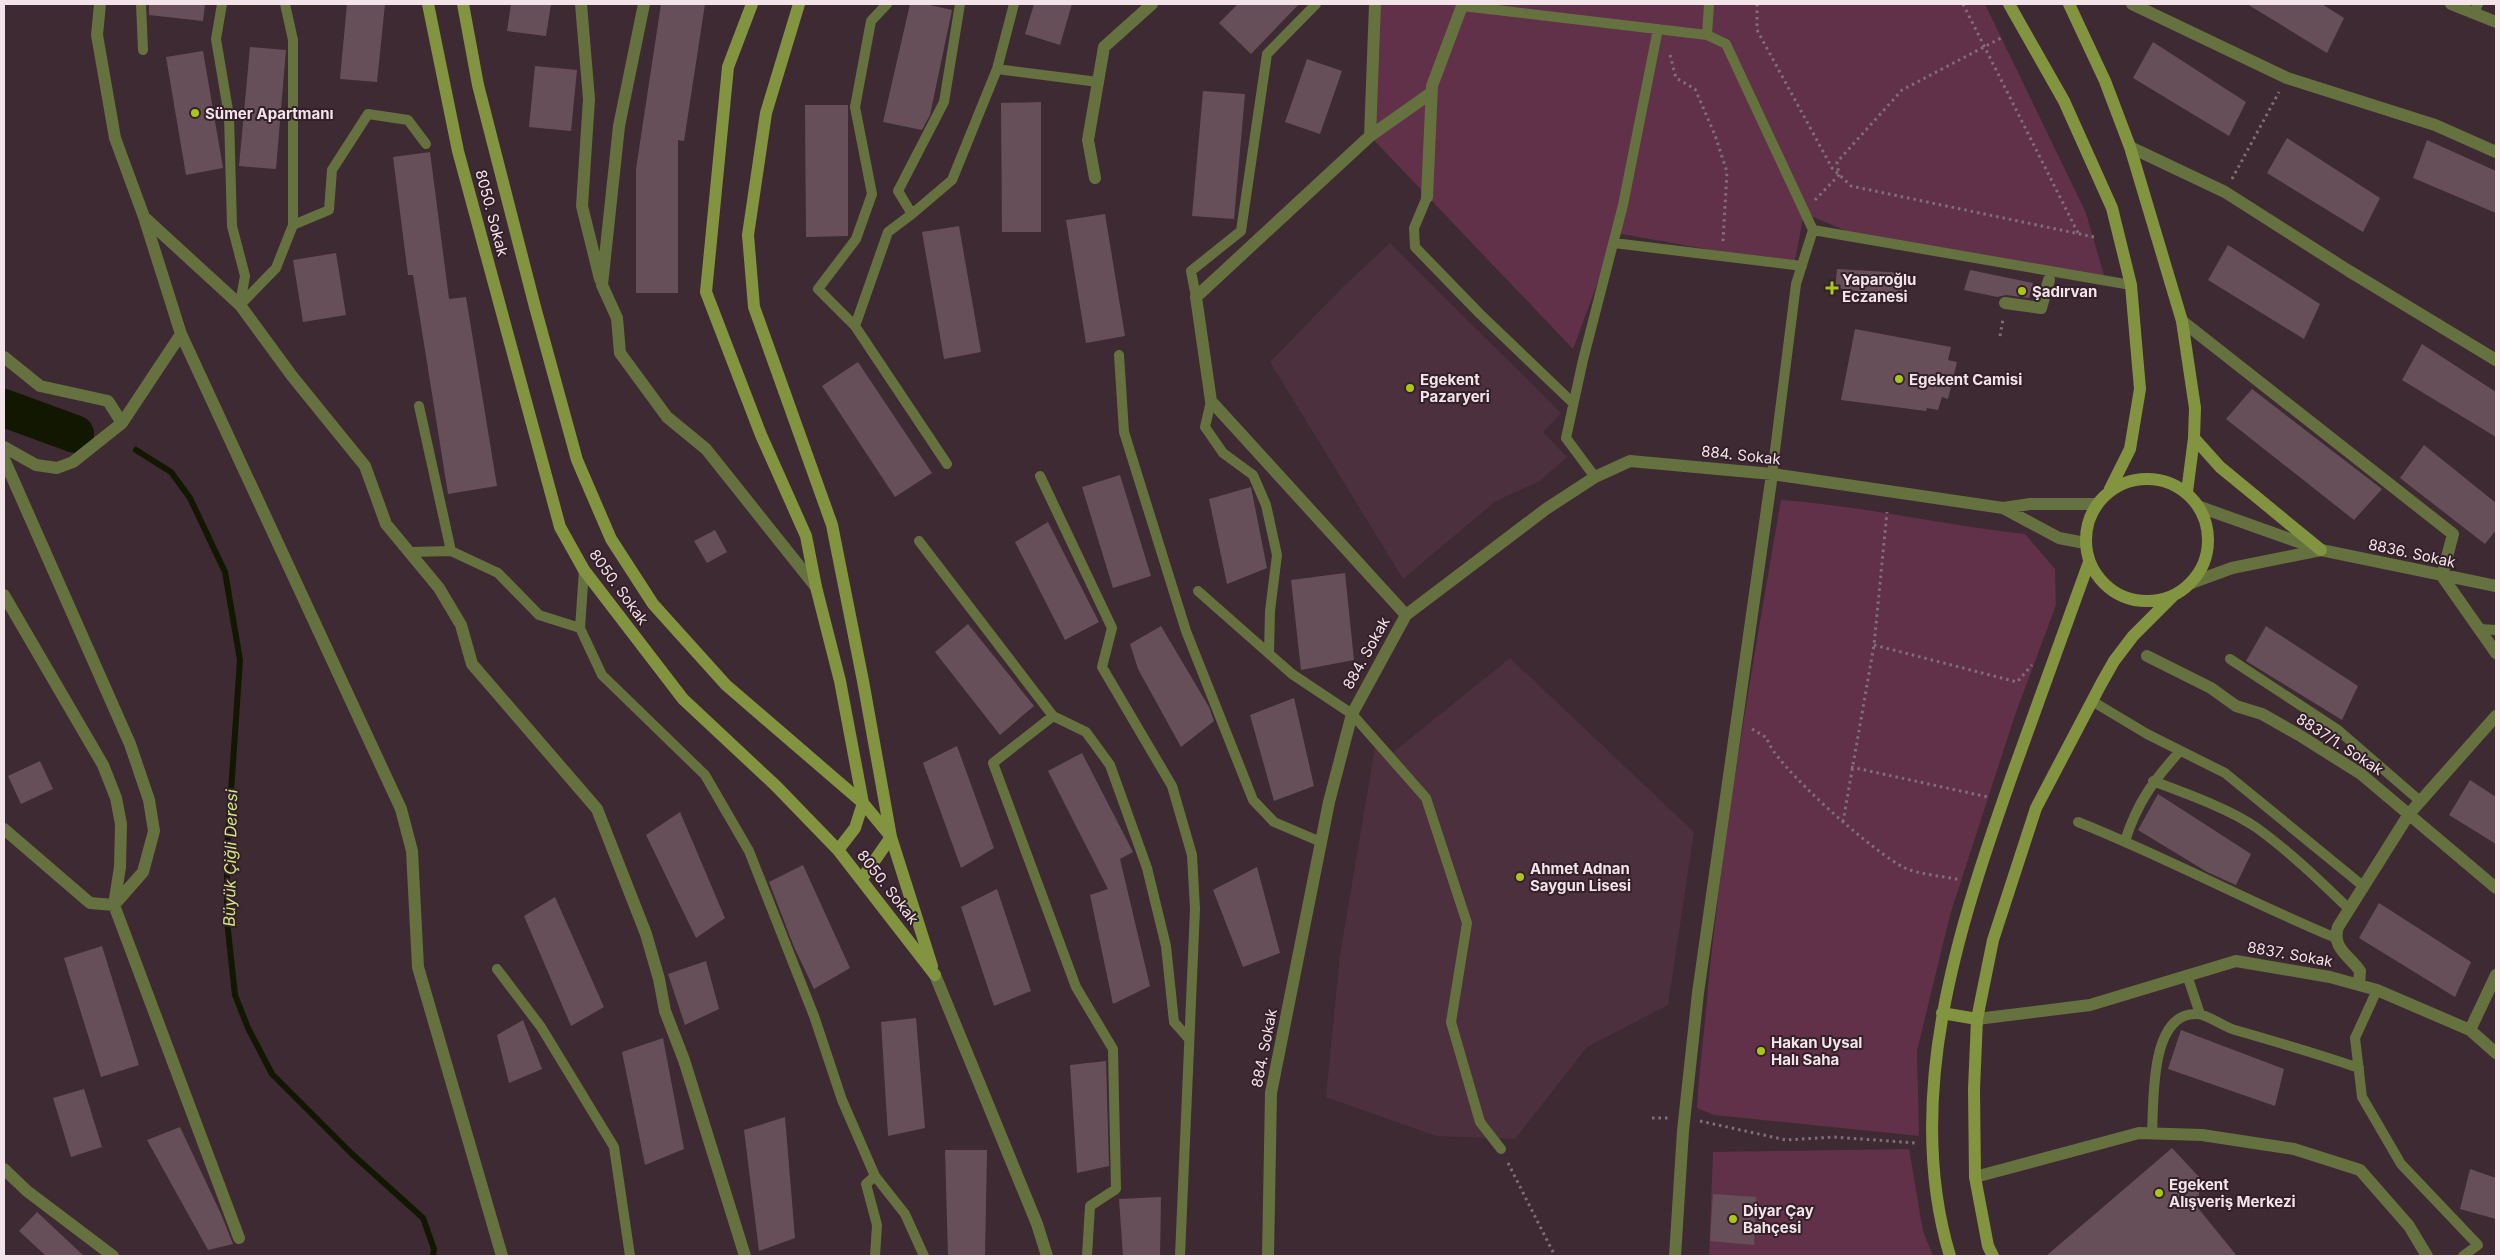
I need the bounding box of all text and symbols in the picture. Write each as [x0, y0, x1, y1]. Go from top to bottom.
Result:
place label: Sümer Apartmanı [205, 104, 334, 123]
marker: Sümer Apartmanı [189, 107, 201, 119]
street label: 8050. Sokak [471, 168, 513, 259]
place label: Yaparoğlu Eczanesi [1842, 270, 1916, 306]
marker: Yaparoğlu Eczanesi [1826, 282, 1838, 294]
place label: Şadırvan [2032, 282, 2097, 301]
marker: Şadırvan [2016, 285, 2028, 297]
place label: Egekent Pazaryeri [1420, 370, 1490, 406]
place label: Egekent Camisi [1909, 370, 2022, 389]
marker: Egekent Camisi [1893, 373, 1905, 385]
marker: Egekent Pazaryeri [1404, 382, 1416, 394]
street label: 884. Sokak [1700, 441, 1782, 469]
street label: 8836. Sokak [2367, 534, 2458, 572]
street label: 8050. Sokak [585, 545, 653, 629]
street label: 884. Sokak [1338, 613, 1394, 693]
street label: 8837/1. Sokak [2293, 709, 2388, 780]
water label: Büyük Çiğli Deresi [219, 788, 241, 927]
street label: 8050. Sokak [853, 846, 923, 929]
place label: Ahmet Adnan Saygun Lisesi [1530, 859, 1631, 895]
marker: Ahmet Adnan Saygun Lisesi [1514, 871, 1526, 883]
street label: 8837. Sokak [2246, 937, 2335, 971]
street label: 884. Sokak [1247, 1006, 1281, 1089]
place label: Hakan Uysal Halı Saha [1771, 1033, 1862, 1069]
marker: Hakan Uysal Halı Saha [1755, 1045, 1767, 1057]
place label: Egekent Alışveriş Merkezi [2169, 1175, 2296, 1211]
marker: Egekent Alışveriş Merkezi [2153, 1187, 2165, 1199]
place label: Diyar Çay Bahçesi [1743, 1201, 1814, 1237]
marker: Diyar Çay Bahçesi [1727, 1213, 1739, 1225]

